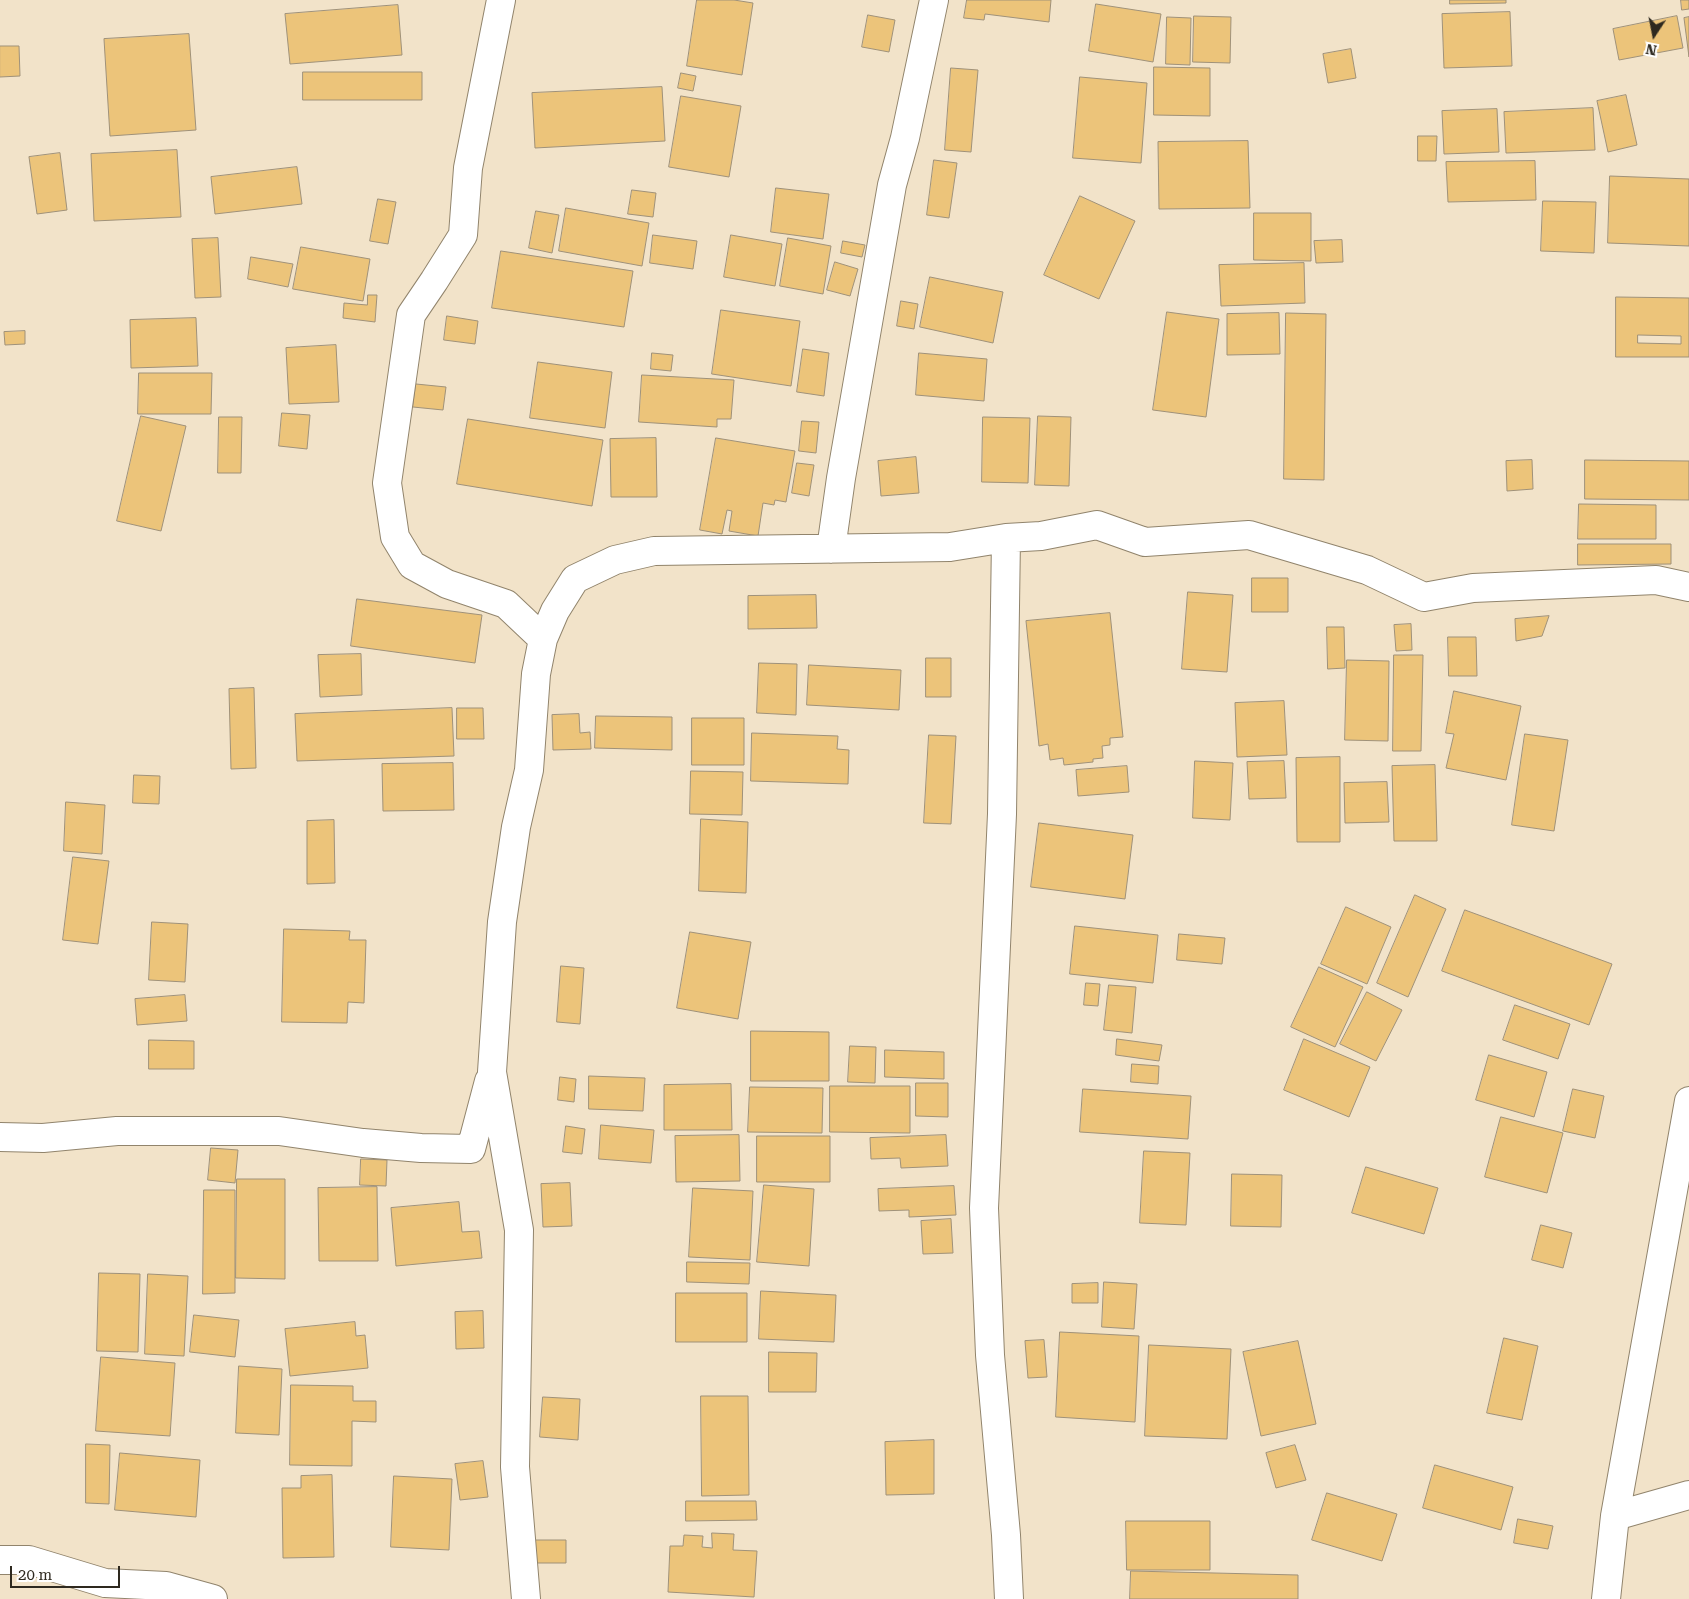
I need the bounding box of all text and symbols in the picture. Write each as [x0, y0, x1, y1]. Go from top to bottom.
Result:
north arrow [1629, 10, 1679, 60]
text: N [1644, 41, 1658, 59]
scale bar [12, 1556, 122, 1588]
text: 20 m [18, 1566, 52, 1584]

